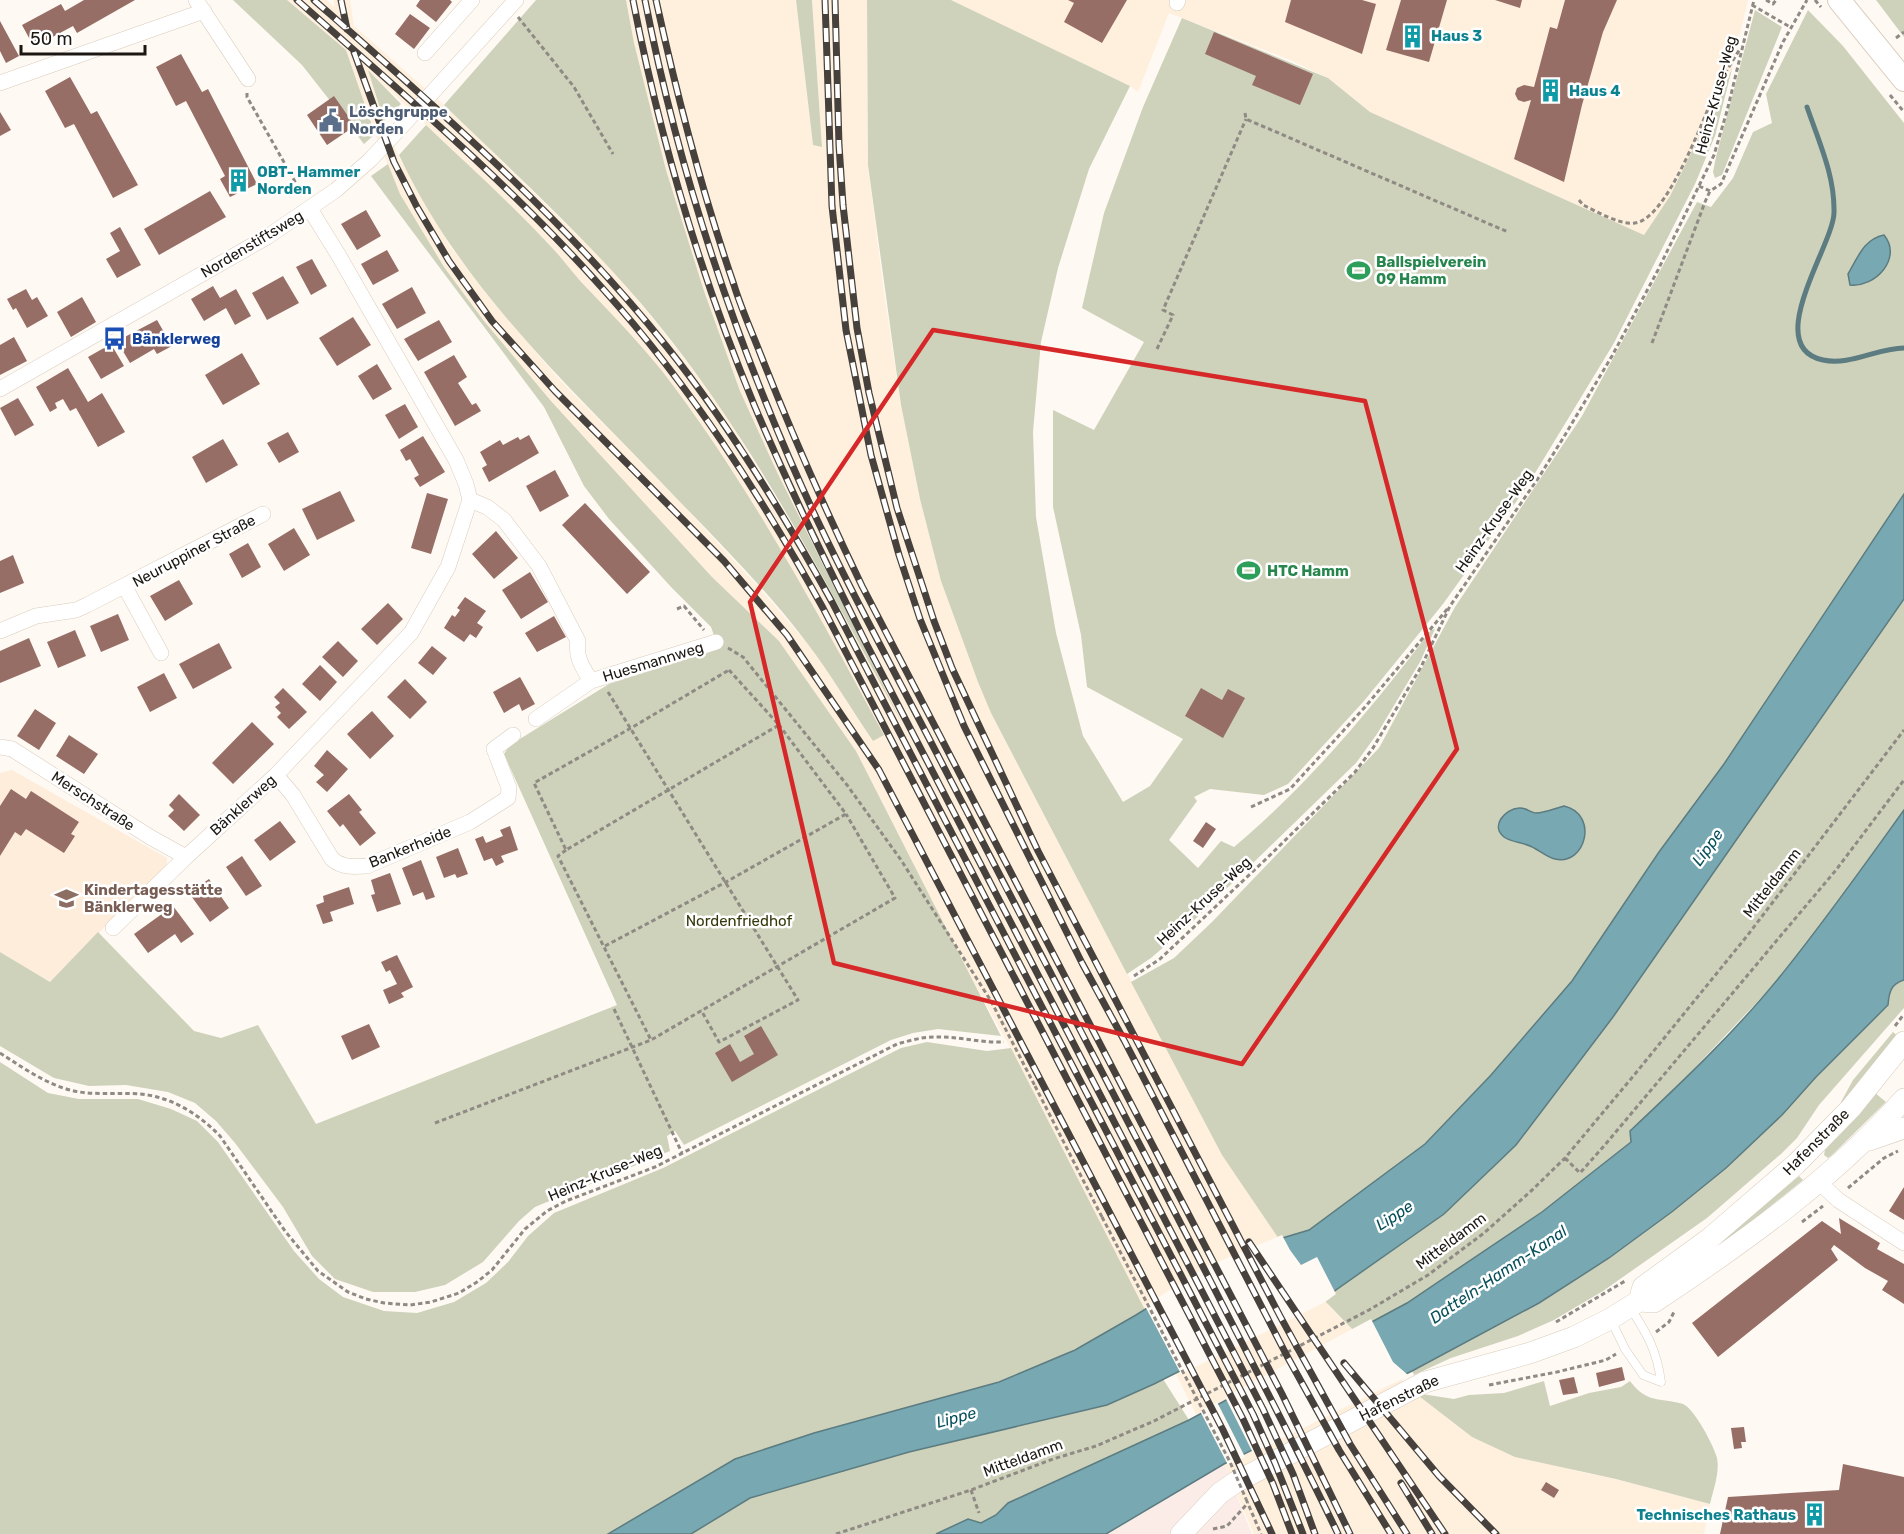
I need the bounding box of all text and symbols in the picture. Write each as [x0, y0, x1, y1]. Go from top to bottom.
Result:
scale bar [21, 18, 146, 56]
building icon: Haus 3 [1400, 23, 1426, 49]
place label: Haus 3 [1431, 27, 1482, 45]
text: 50 m [30, 28, 73, 50]
street label: Heinz-Kruse-Weg [1692, 34, 1740, 156]
building icon: Haus 4 [1538, 78, 1564, 104]
place label: Haus 4 [1569, 82, 1620, 100]
place label: Löschgruppe Norden [349, 103, 448, 138]
public building icon: Löschgruppe Norden [318, 108, 344, 134]
place label: OBT- Hammer Norden [257, 163, 360, 198]
building icon: OBT- Hammer Norden [226, 168, 252, 194]
street label: Nordenstiftsweg [197, 206, 307, 282]
place label: Ballspielverein 09 Hamm [1376, 253, 1486, 288]
sports icon: Ballspielverein 09 Hamm [1345, 258, 1371, 284]
bus stop icon: Bänklerweg [101, 326, 127, 352]
place label: Bänklerweg [132, 330, 221, 348]
street label: Heinz-Kruse-Weg [1452, 466, 1536, 576]
street label: Neuruppiner Straße [129, 511, 259, 591]
sports icon: HTC Hamm [1236, 558, 1262, 584]
place label: HTC Hamm [1267, 562, 1349, 580]
street label: Huesmannweg [600, 638, 706, 686]
street label: Merschstraße [48, 767, 138, 835]
street label: Bänklerweg [206, 771, 280, 839]
street label: Bankerheide [366, 822, 454, 872]
water label: Lippe [1688, 825, 1727, 869]
street label: Mitteldamm [1739, 845, 1805, 921]
street label: Heinz-Kruse-Weg [1153, 853, 1255, 949]
place label: Kindertagesstätte Bänklerweg [84, 881, 223, 916]
school or university icon: Kindertagesstätte Bänklerweg [53, 886, 79, 912]
park label: Nordenfriedhof [686, 912, 793, 930]
street label: Hafenstraße [1779, 1105, 1853, 1179]
street label: Heinz-Kruse-Weg [545, 1141, 665, 1205]
water label: Lippe [1372, 1196, 1417, 1234]
street label: Mitteldamm [1412, 1209, 1490, 1273]
water label: Datteln-Hamm-Kanal [1426, 1221, 1571, 1327]
street label: Hafenstraße [1356, 1371, 1442, 1425]
water label: Lippe [934, 1403, 978, 1432]
street label: Mitteldamm [981, 1435, 1065, 1481]
building icon: Technisches Rathaus [1801, 1502, 1827, 1528]
place label: Technisches Rathaus [1636, 1506, 1796, 1524]

